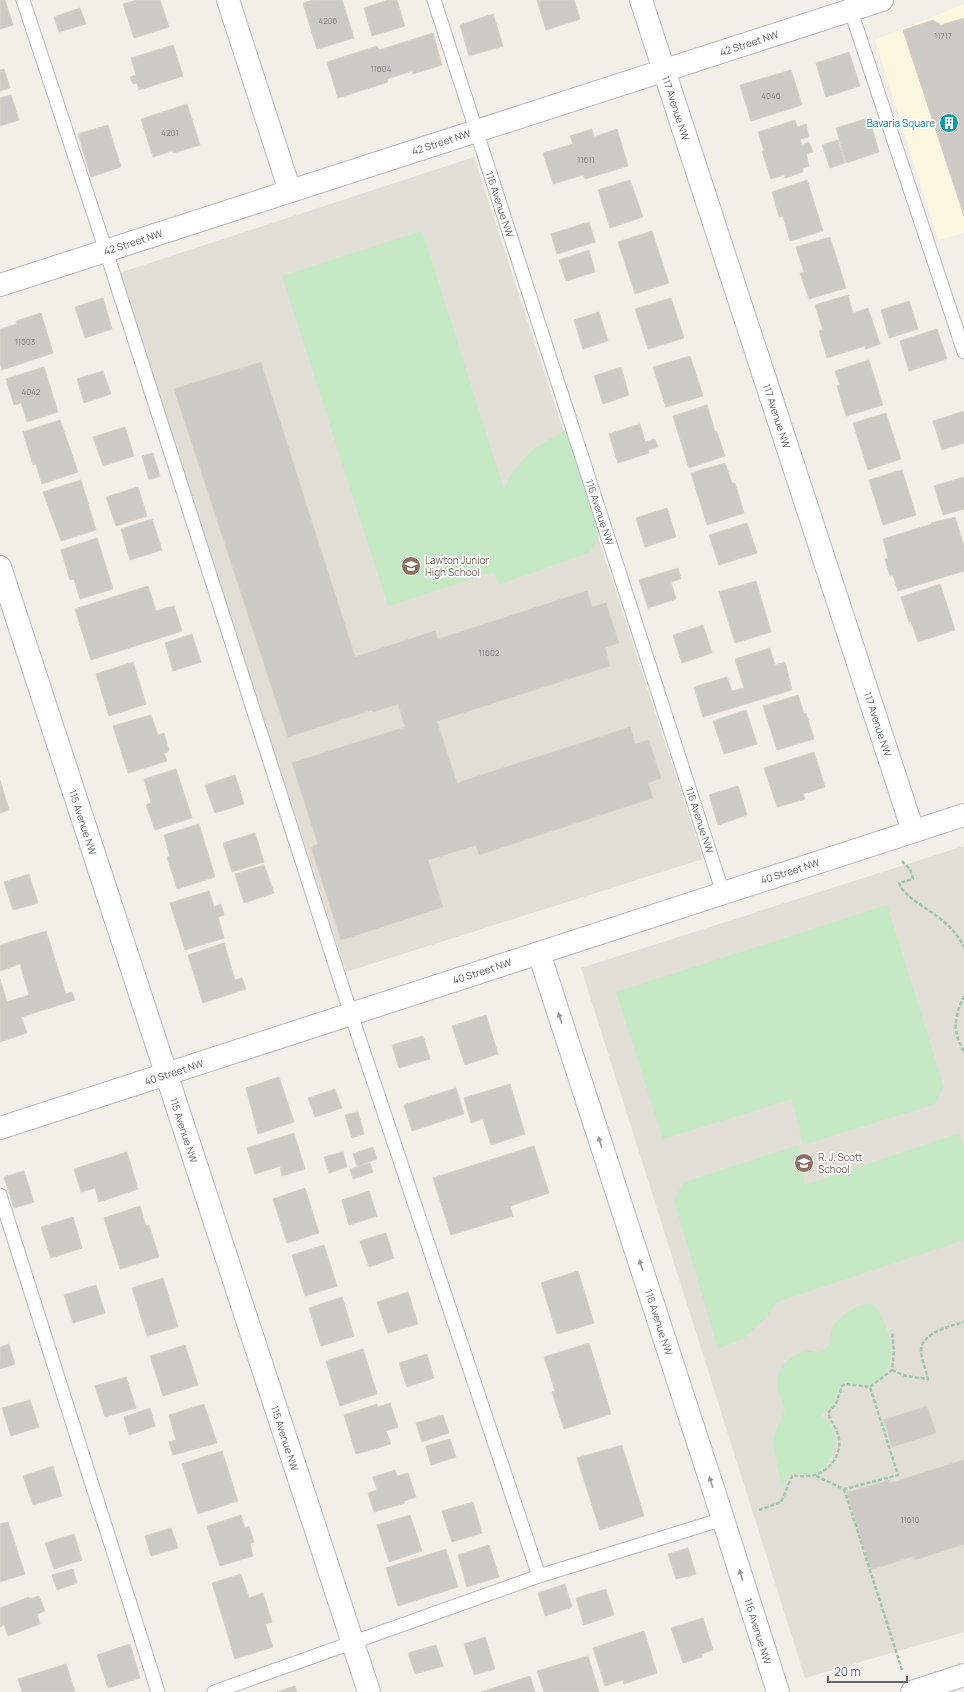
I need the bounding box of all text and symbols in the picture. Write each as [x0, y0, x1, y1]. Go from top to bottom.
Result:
house number: 4206 [318, 15, 338, 26]
street label: 42 Street NW [718, 27, 781, 59]
house number: 11717 [934, 30, 952, 41]
house number: 11604 [371, 63, 392, 74]
street label: 117 Avenue NW [659, 74, 693, 143]
house number: 4046 [761, 90, 781, 101]
building icon: Bavaria Square [938, 112, 960, 134]
place label: Bavaria Square [867, 116, 935, 130]
street label: 42 Street NW [410, 126, 473, 158]
house number: 4201 [161, 127, 179, 138]
house number: 11611 [577, 154, 595, 165]
street label: 116 Avenue NW [483, 169, 517, 239]
street label: 42 Street NW [102, 226, 165, 258]
house number: 11503 [15, 336, 35, 347]
street label: 117 Avenue NW [760, 382, 794, 451]
house number: 4042 [22, 386, 41, 397]
street label: 116 Avenue NW [583, 477, 617, 547]
place label: Lawton Junior High School [425, 553, 490, 579]
school or university icon: Lawton Junior High School [400, 555, 422, 577]
house number: 11602 [479, 647, 500, 658]
street label: 117 Avenue NW [861, 690, 895, 759]
street label: 116 Avenue NW [683, 785, 717, 855]
street label: 115 Avenue NW [66, 787, 100, 857]
street label: 40 Street NW [759, 855, 822, 887]
street label: 40 Street NW [451, 955, 514, 987]
one-way arrow [557, 1012, 563, 1024]
street label: 40 Street NW [143, 1056, 206, 1088]
street label: 115 Avenue NW [167, 1095, 201, 1165]
one-way arrow [597, 1135, 603, 1147]
place label: R. J. Scott School [818, 1150, 863, 1176]
school or university icon: R. J. Scott School [793, 1152, 815, 1174]
one-way arrow [637, 1259, 643, 1271]
street label: 116 Avenue NW [642, 1287, 676, 1357]
street label: 115 Avenue NW [268, 1403, 302, 1473]
one-way arrow [708, 1476, 714, 1488]
house number: 11610 [900, 1514, 920, 1525]
one-way arrow [738, 1568, 744, 1580]
street label: 116 Avenue NW [741, 1596, 775, 1666]
scale bar [828, 1658, 907, 1684]
text: 20 m [834, 1663, 861, 1680]

